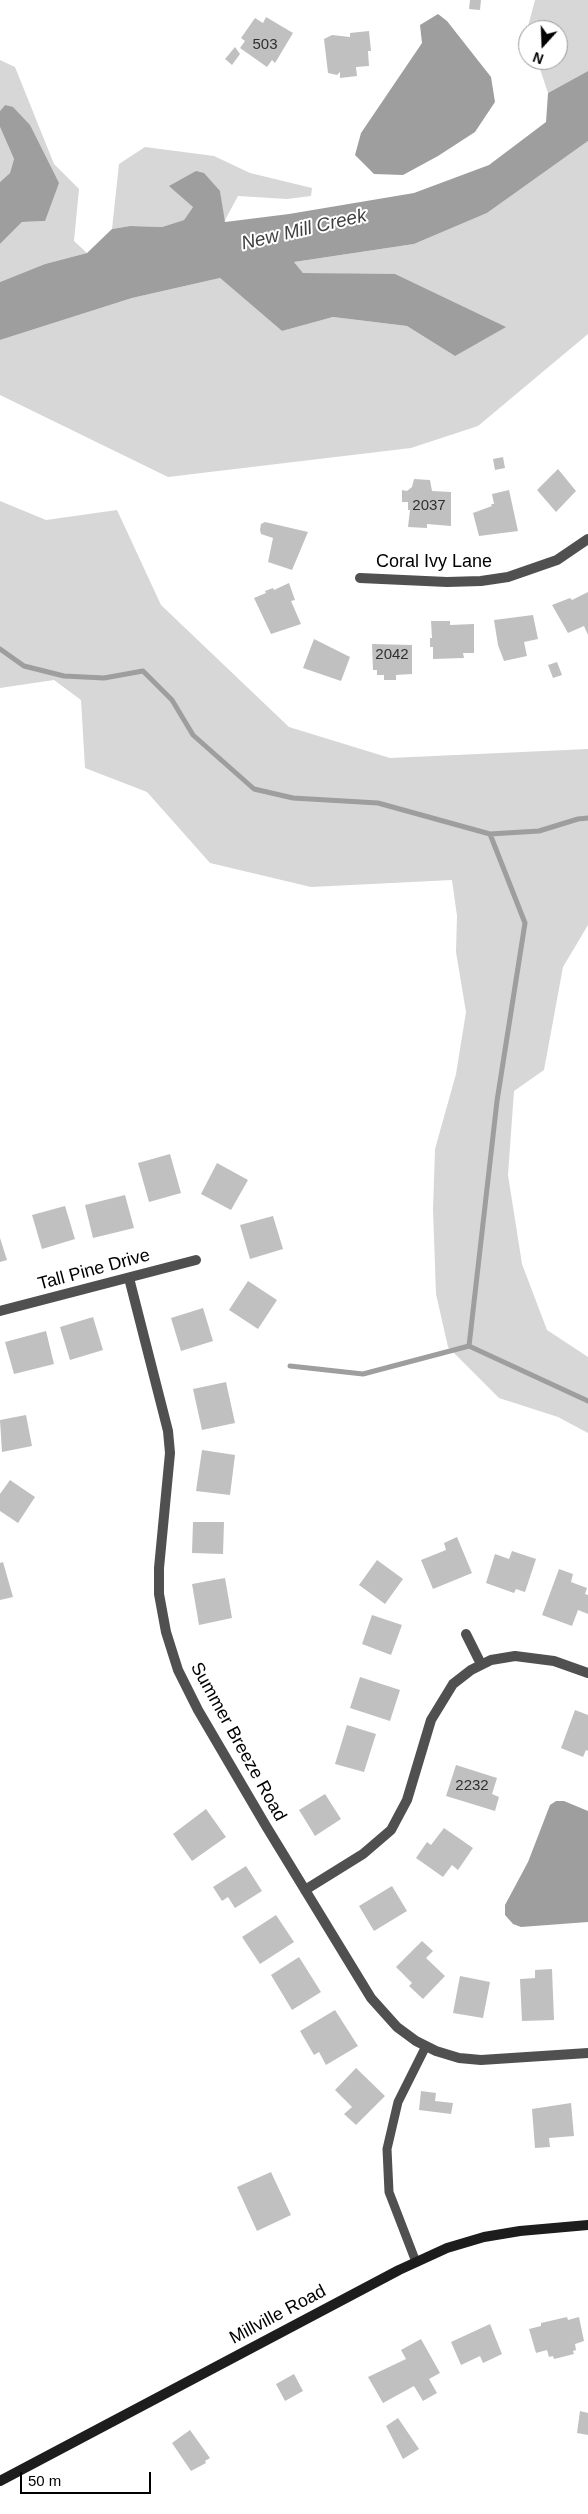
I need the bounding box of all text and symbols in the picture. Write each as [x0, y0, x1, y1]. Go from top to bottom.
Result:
north arrow [518, 20, 568, 70]
house number: 503 [252, 36, 278, 54]
text: N [531, 49, 546, 67]
water label: New Mill Creek [239, 205, 369, 255]
house number: 2037 [412, 497, 446, 515]
street label: Coral Ivy Lane [376, 551, 492, 573]
house number: 2042 [375, 646, 409, 664]
street label: Tall Pine Drive [36, 1245, 152, 1295]
street label: Summer Breeze Road [185, 1659, 291, 1825]
house number: 2232 [455, 1777, 489, 1795]
street label: Millville Road [226, 2281, 330, 2349]
scale bar [22, 2462, 154, 2494]
text: 50 m [28, 2472, 61, 2489]

